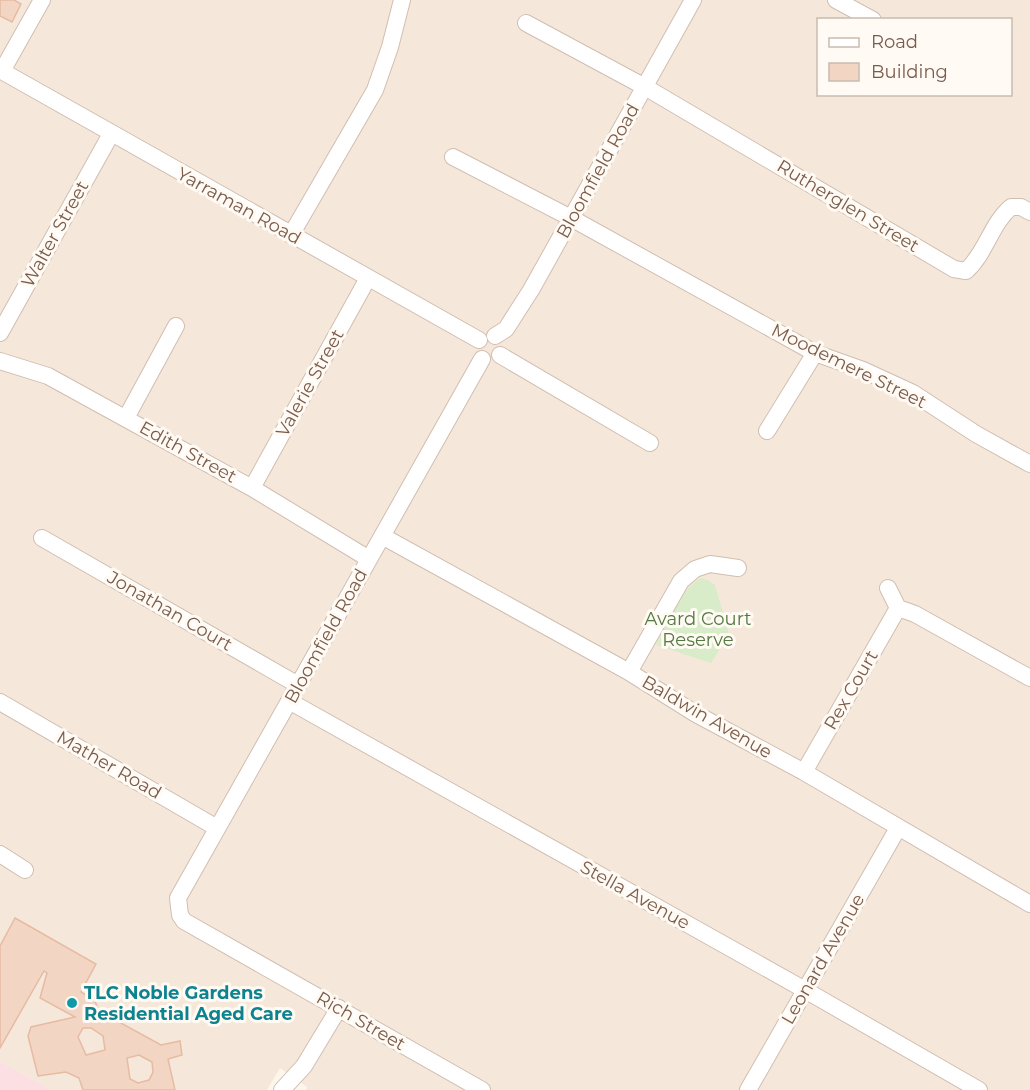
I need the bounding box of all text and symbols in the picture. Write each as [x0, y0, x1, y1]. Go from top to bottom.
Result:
legend [817, 18, 1012, 96]
text: Road [871, 31, 918, 53]
text: Building [871, 61, 948, 83]
street label: Bloomfield Road [552, 100, 644, 242]
street label: Rutherglen Street [773, 155, 923, 257]
street label: Yarraman Road [173, 163, 305, 249]
street label: Walter Street [17, 177, 93, 291]
street label: Moodemere Street [768, 319, 930, 413]
street label: Valerie Street [271, 325, 349, 441]
street label: Edith Street [136, 416, 240, 488]
street label: Bloomfield Road [280, 565, 372, 707]
street label: Jonathan Court [103, 566, 236, 656]
park label: Avard Court Reserve [645, 608, 751, 651]
street label: Rex Court [819, 646, 883, 734]
street label: Baldwin Avenue [638, 671, 776, 763]
street label: Mather Road [53, 726, 165, 804]
street label: Stella Avenue [576, 856, 694, 934]
street label: Leonard Avenue [777, 890, 869, 1028]
place label: TLC Noble Gardens Residential Aged Care [84, 982, 293, 1025]
street label: Rich Street [313, 987, 409, 1055]
marker: TLC Noble Gardens Residential Aged Care [65, 996, 79, 1010]

